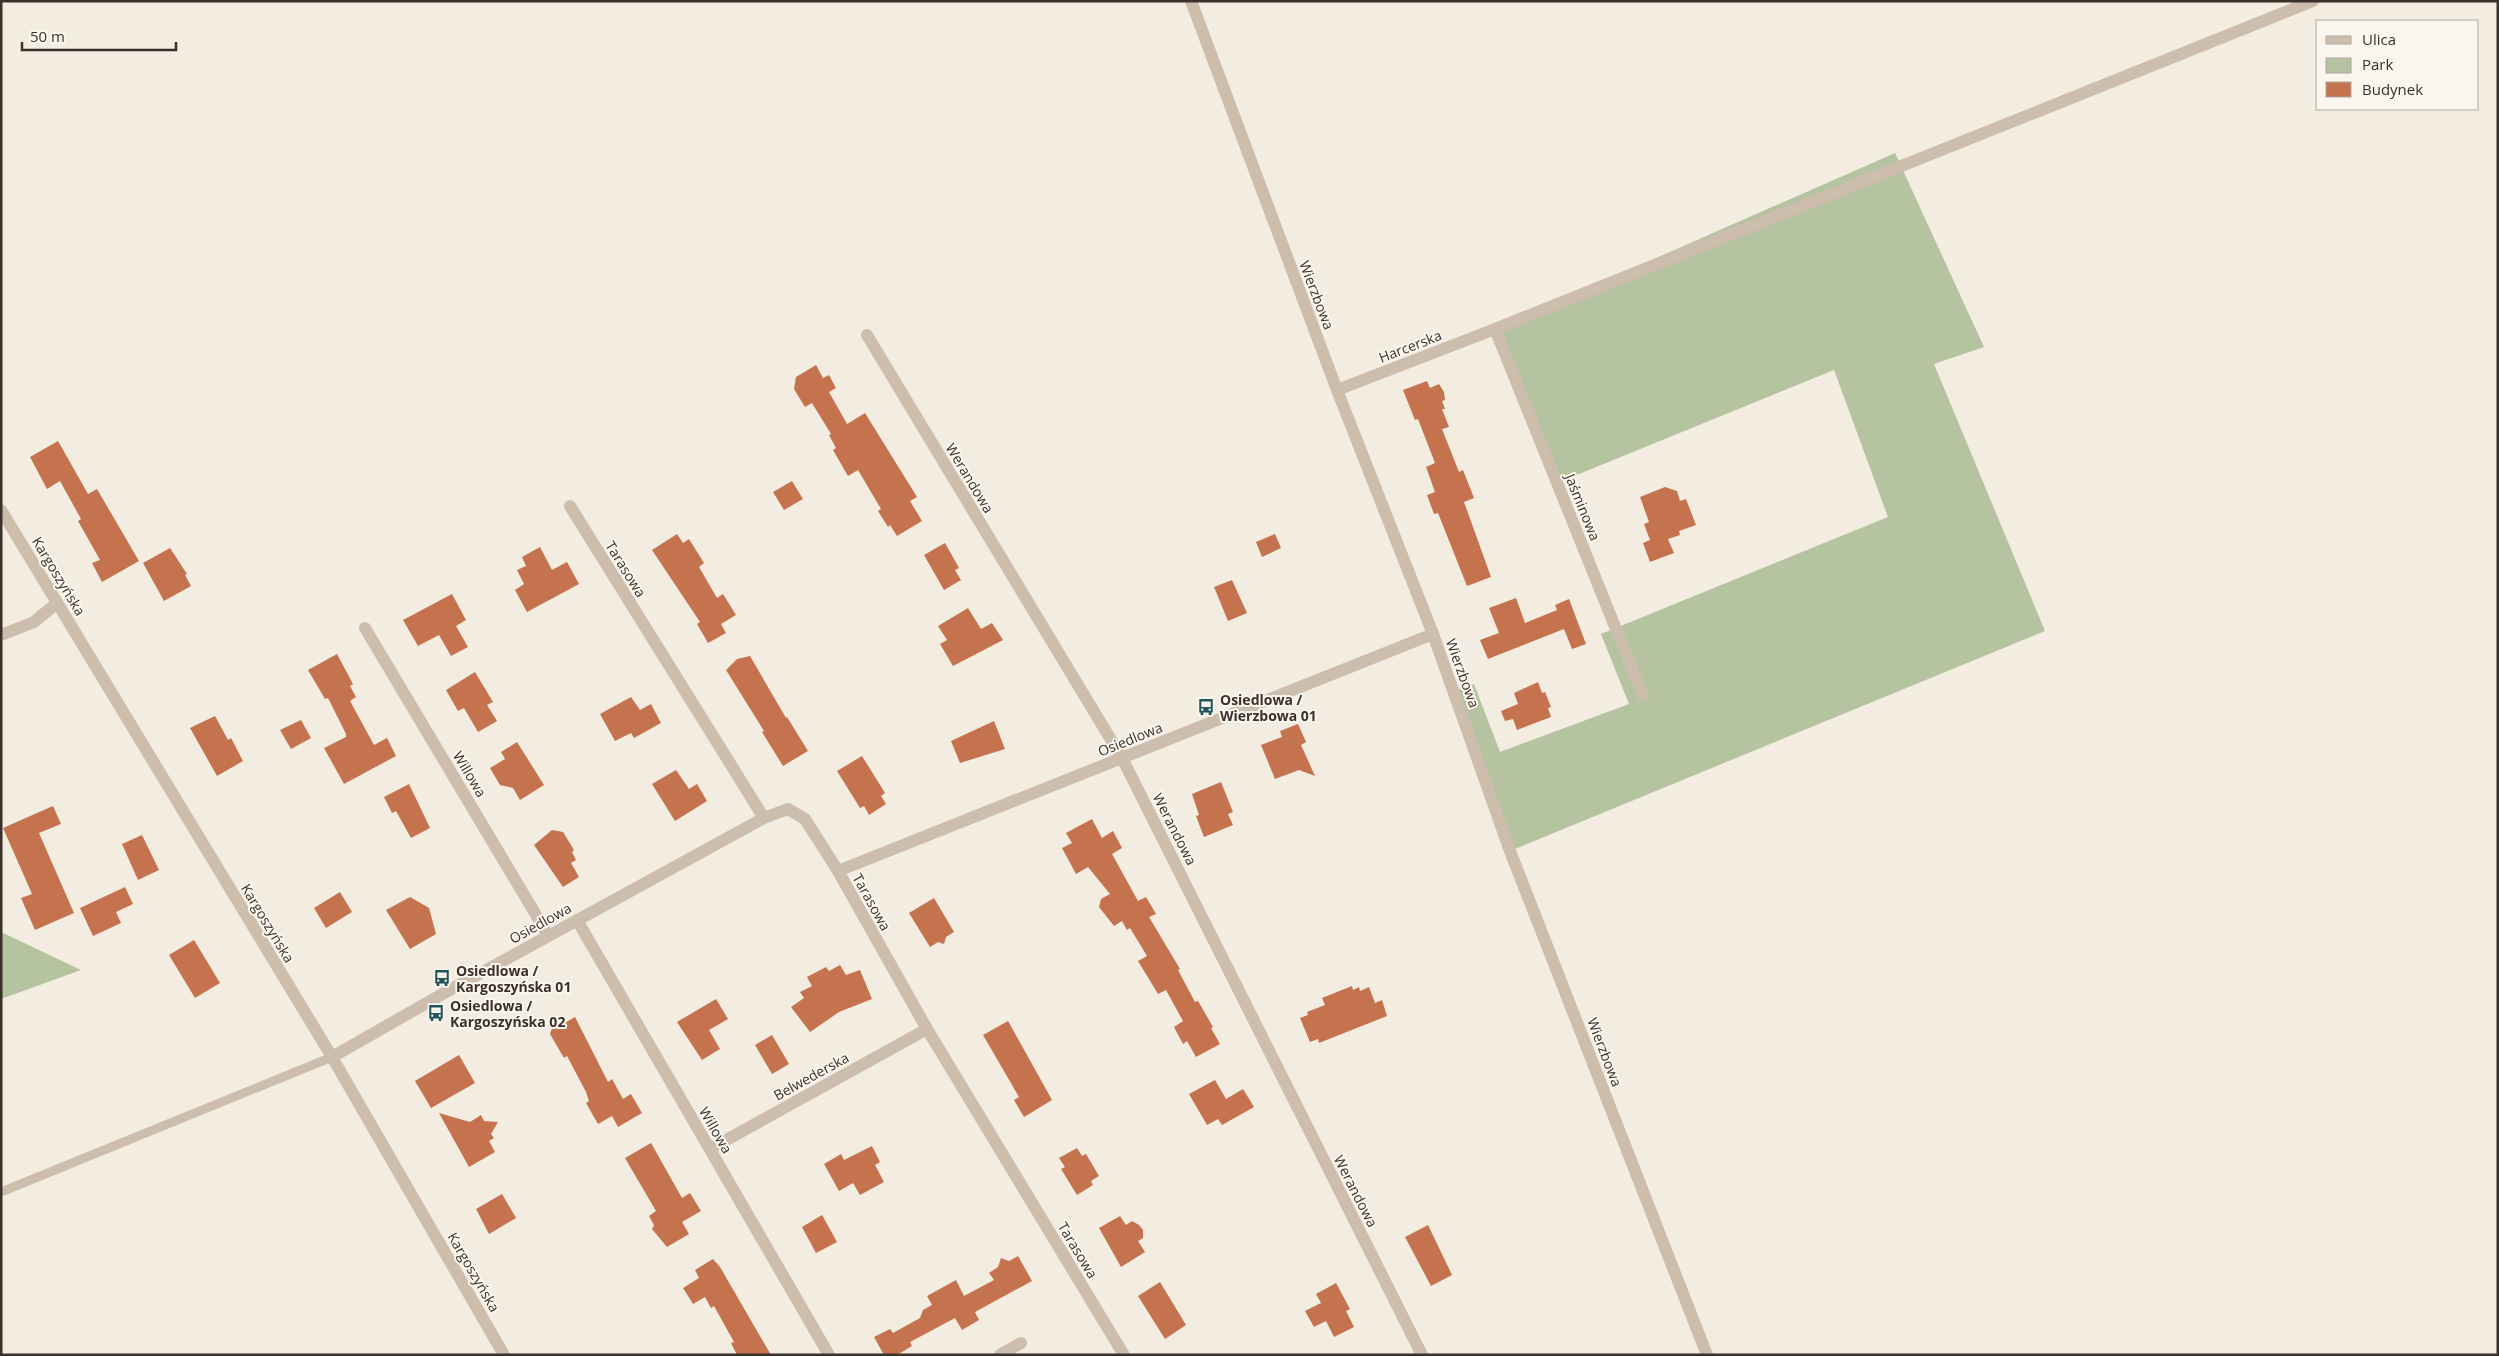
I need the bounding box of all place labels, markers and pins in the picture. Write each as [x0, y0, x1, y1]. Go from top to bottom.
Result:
place label: Osiedlowa / Wierzbowa 01 [1220, 690, 1317, 725]
bus stop icon: Osiedlowa / Wierzbowa 01 [1196, 697, 1216, 717]
place label: Osiedlowa / Kargoszyńska 01 [456, 961, 571, 996]
bus stop icon: Osiedlowa / Kargoszyńska 01 [432, 968, 452, 988]
place label: Osiedlowa / Kargoszyńska 02 [450, 996, 565, 1031]
bus stop icon: Osiedlowa / Kargoszyńska 02 [426, 1003, 446, 1023]

